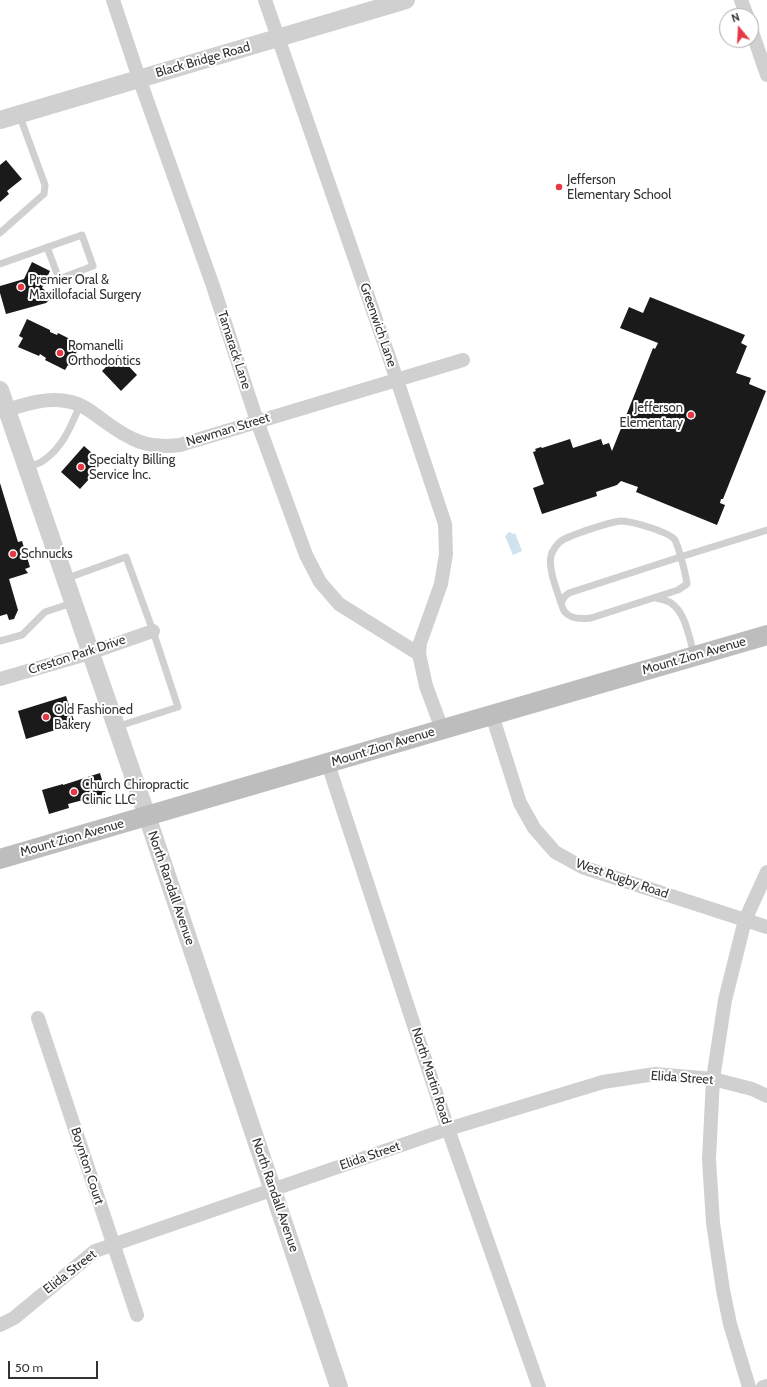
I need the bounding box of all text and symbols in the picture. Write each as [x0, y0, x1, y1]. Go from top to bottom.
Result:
north arrow [719, 8, 759, 48]
text: N [730, 10, 741, 25]
street label: Black Bridge Road [154, 39, 252, 81]
place label: Jefferson Elementary School [567, 172, 671, 203]
marker: Jefferson Elementary School [554, 182, 564, 192]
place label: Premier Oral & Maxillofacial Surgery [29, 272, 141, 303]
street label: Greenwich Lane [356, 281, 400, 369]
marker: Premier Oral & Maxillofacial Surgery [16, 282, 26, 292]
street label: Tamarack Lane [214, 309, 254, 391]
place label: Romanelli Orthodontics [68, 338, 141, 369]
marker: Romanelli Orthodontics [55, 348, 65, 358]
place label: Jefferson Elementary [620, 400, 683, 431]
street label: Newman Street [184, 410, 272, 450]
marker: Jefferson Elementary [686, 410, 696, 420]
place label: Specialty Billing Service Inc. [89, 452, 175, 483]
marker: Specialty Billing Service Inc. [76, 462, 86, 472]
place label: Schnucks [21, 546, 73, 562]
marker: Schnucks [8, 549, 18, 559]
street label: Creston Park Drive [27, 632, 127, 678]
street label: Mount Zion Avenue [640, 634, 748, 678]
place label: Old Fashioned Bakery [54, 702, 133, 733]
marker: Old Fashioned Bakery [41, 712, 51, 722]
street label: Mount Zion Avenue [329, 724, 437, 770]
place label: Church Chiropractic Clinic LLC [82, 777, 189, 808]
marker: Church Chiropractic Clinic LLC [69, 787, 79, 797]
street label: Mount Zion Avenue [18, 816, 126, 860]
street label: North Randall Avenue [144, 829, 198, 947]
street label: West Rugby Road [574, 856, 670, 902]
street label: North Martin Road [408, 1026, 454, 1126]
street label: Elida Street [650, 1068, 714, 1088]
street label: Boynton Court [67, 1125, 107, 1207]
street label: North Randall Avenue [248, 1136, 302, 1254]
street label: Elida Street [338, 1138, 402, 1174]
street label: Elida Street [40, 1247, 100, 1297]
scale bar [10, 1353, 100, 1379]
text: 50 m [15, 1360, 43, 1375]

